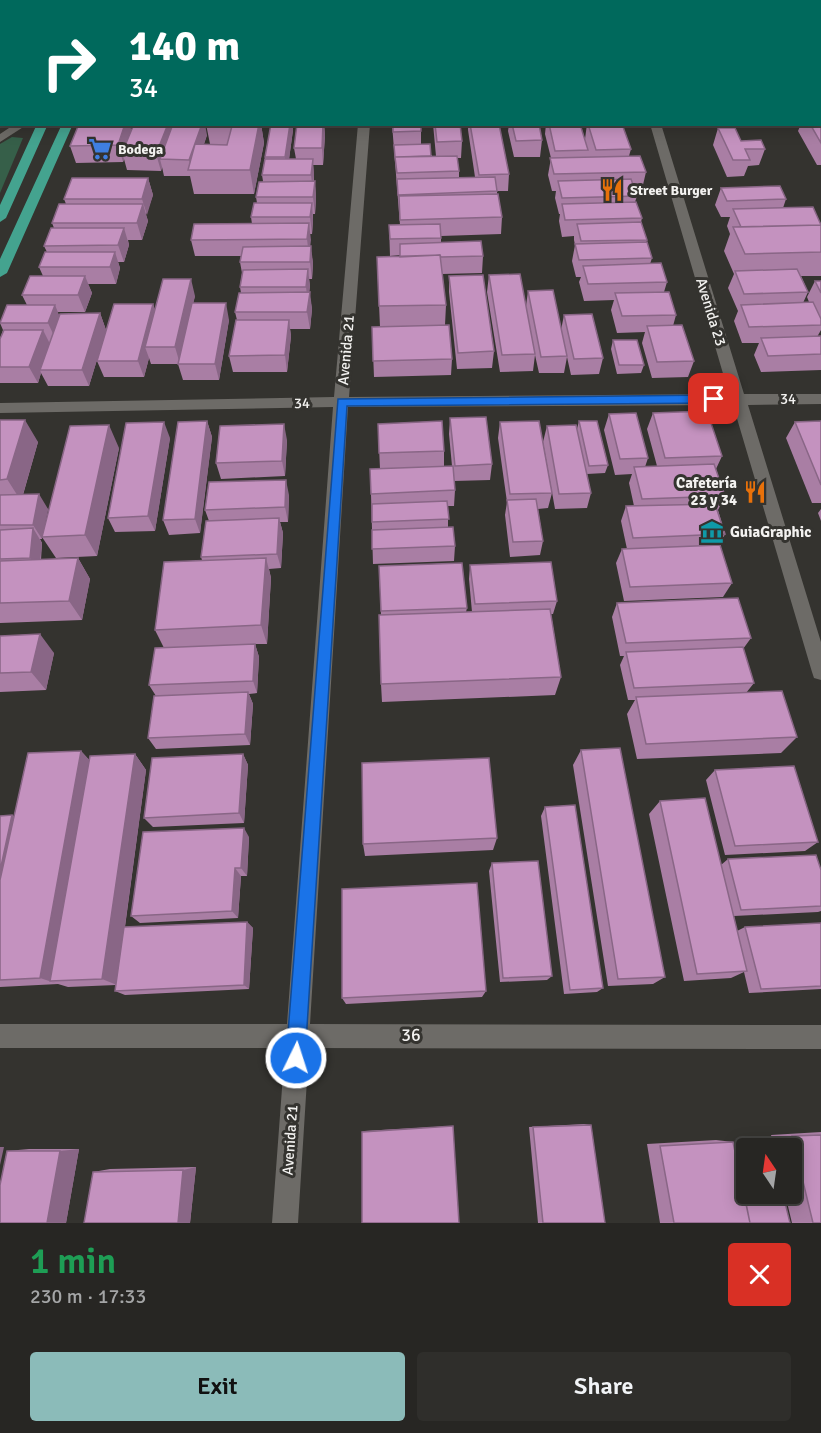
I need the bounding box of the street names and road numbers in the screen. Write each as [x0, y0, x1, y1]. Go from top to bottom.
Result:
street label: Avenida 23 [692, 276, 730, 348]
street label: Avenida 21 [334, 314, 358, 386]
street label: 34 [780, 390, 796, 408]
street label: 34 [294, 394, 310, 412]
street label: 36 [401, 1024, 421, 1046]
street label: Avenida 21 [279, 1104, 301, 1176]

